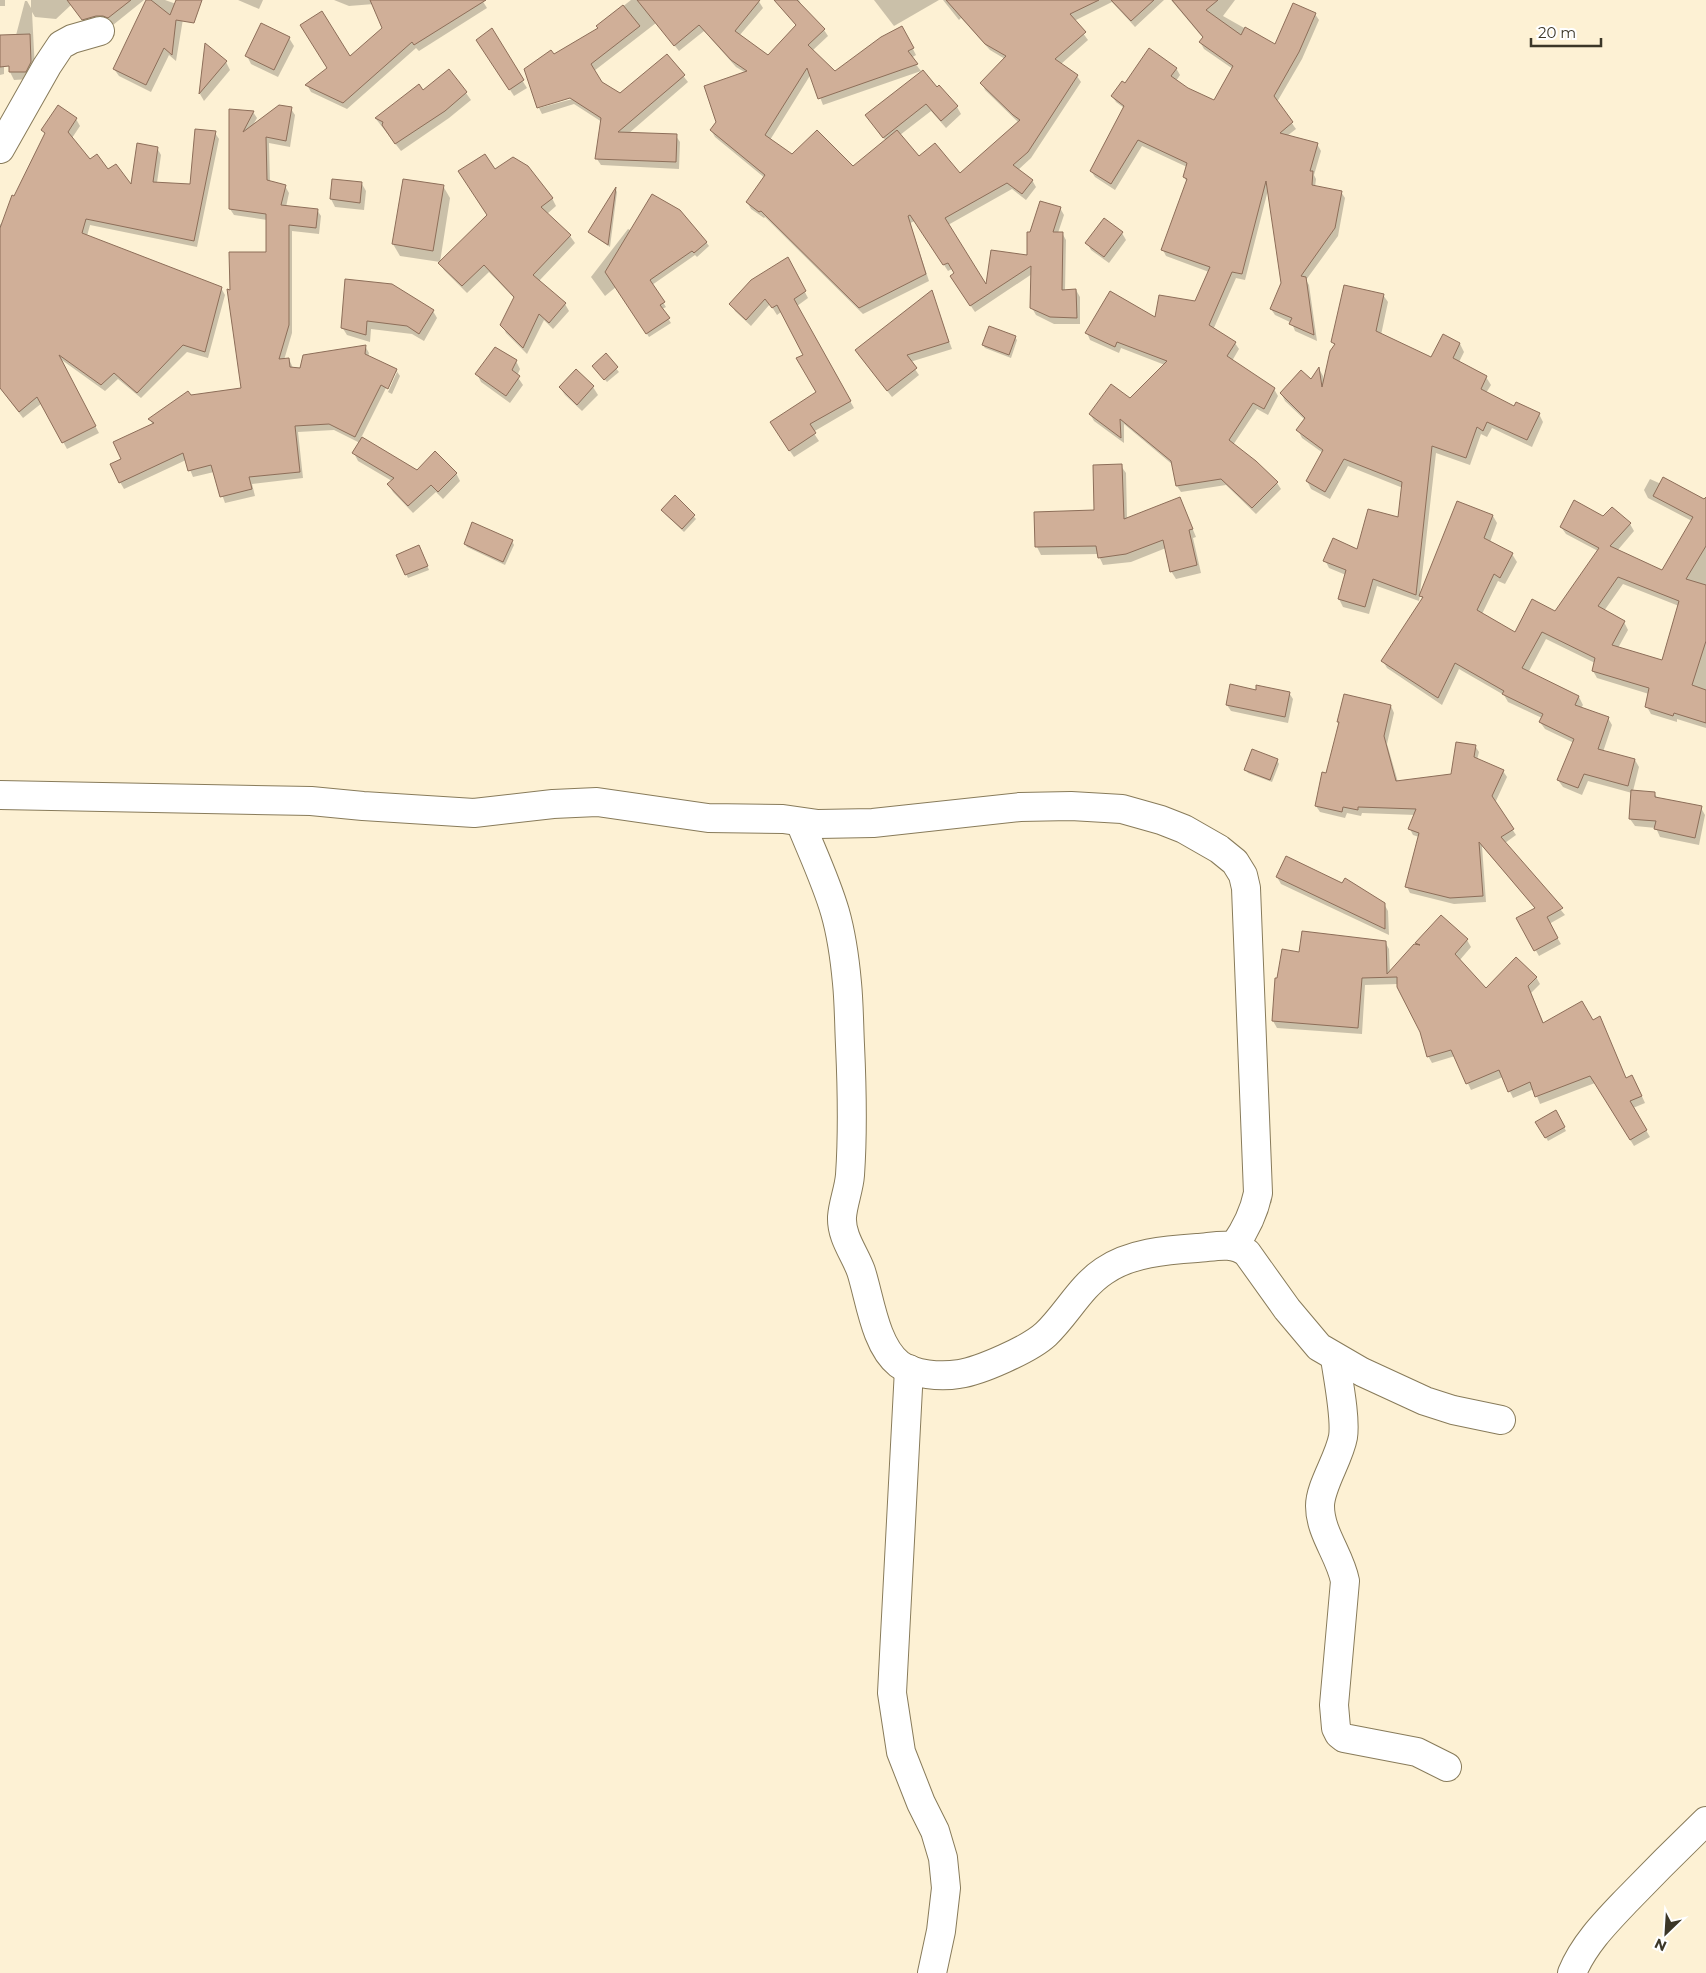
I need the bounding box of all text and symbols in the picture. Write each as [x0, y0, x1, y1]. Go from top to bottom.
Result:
scale bar [1531, 15, 1601, 47]
text: 20 m [1538, 23, 1576, 42]
north arrow [1641, 1908, 1691, 1958]
text: N [1652, 1934, 1669, 1955]

